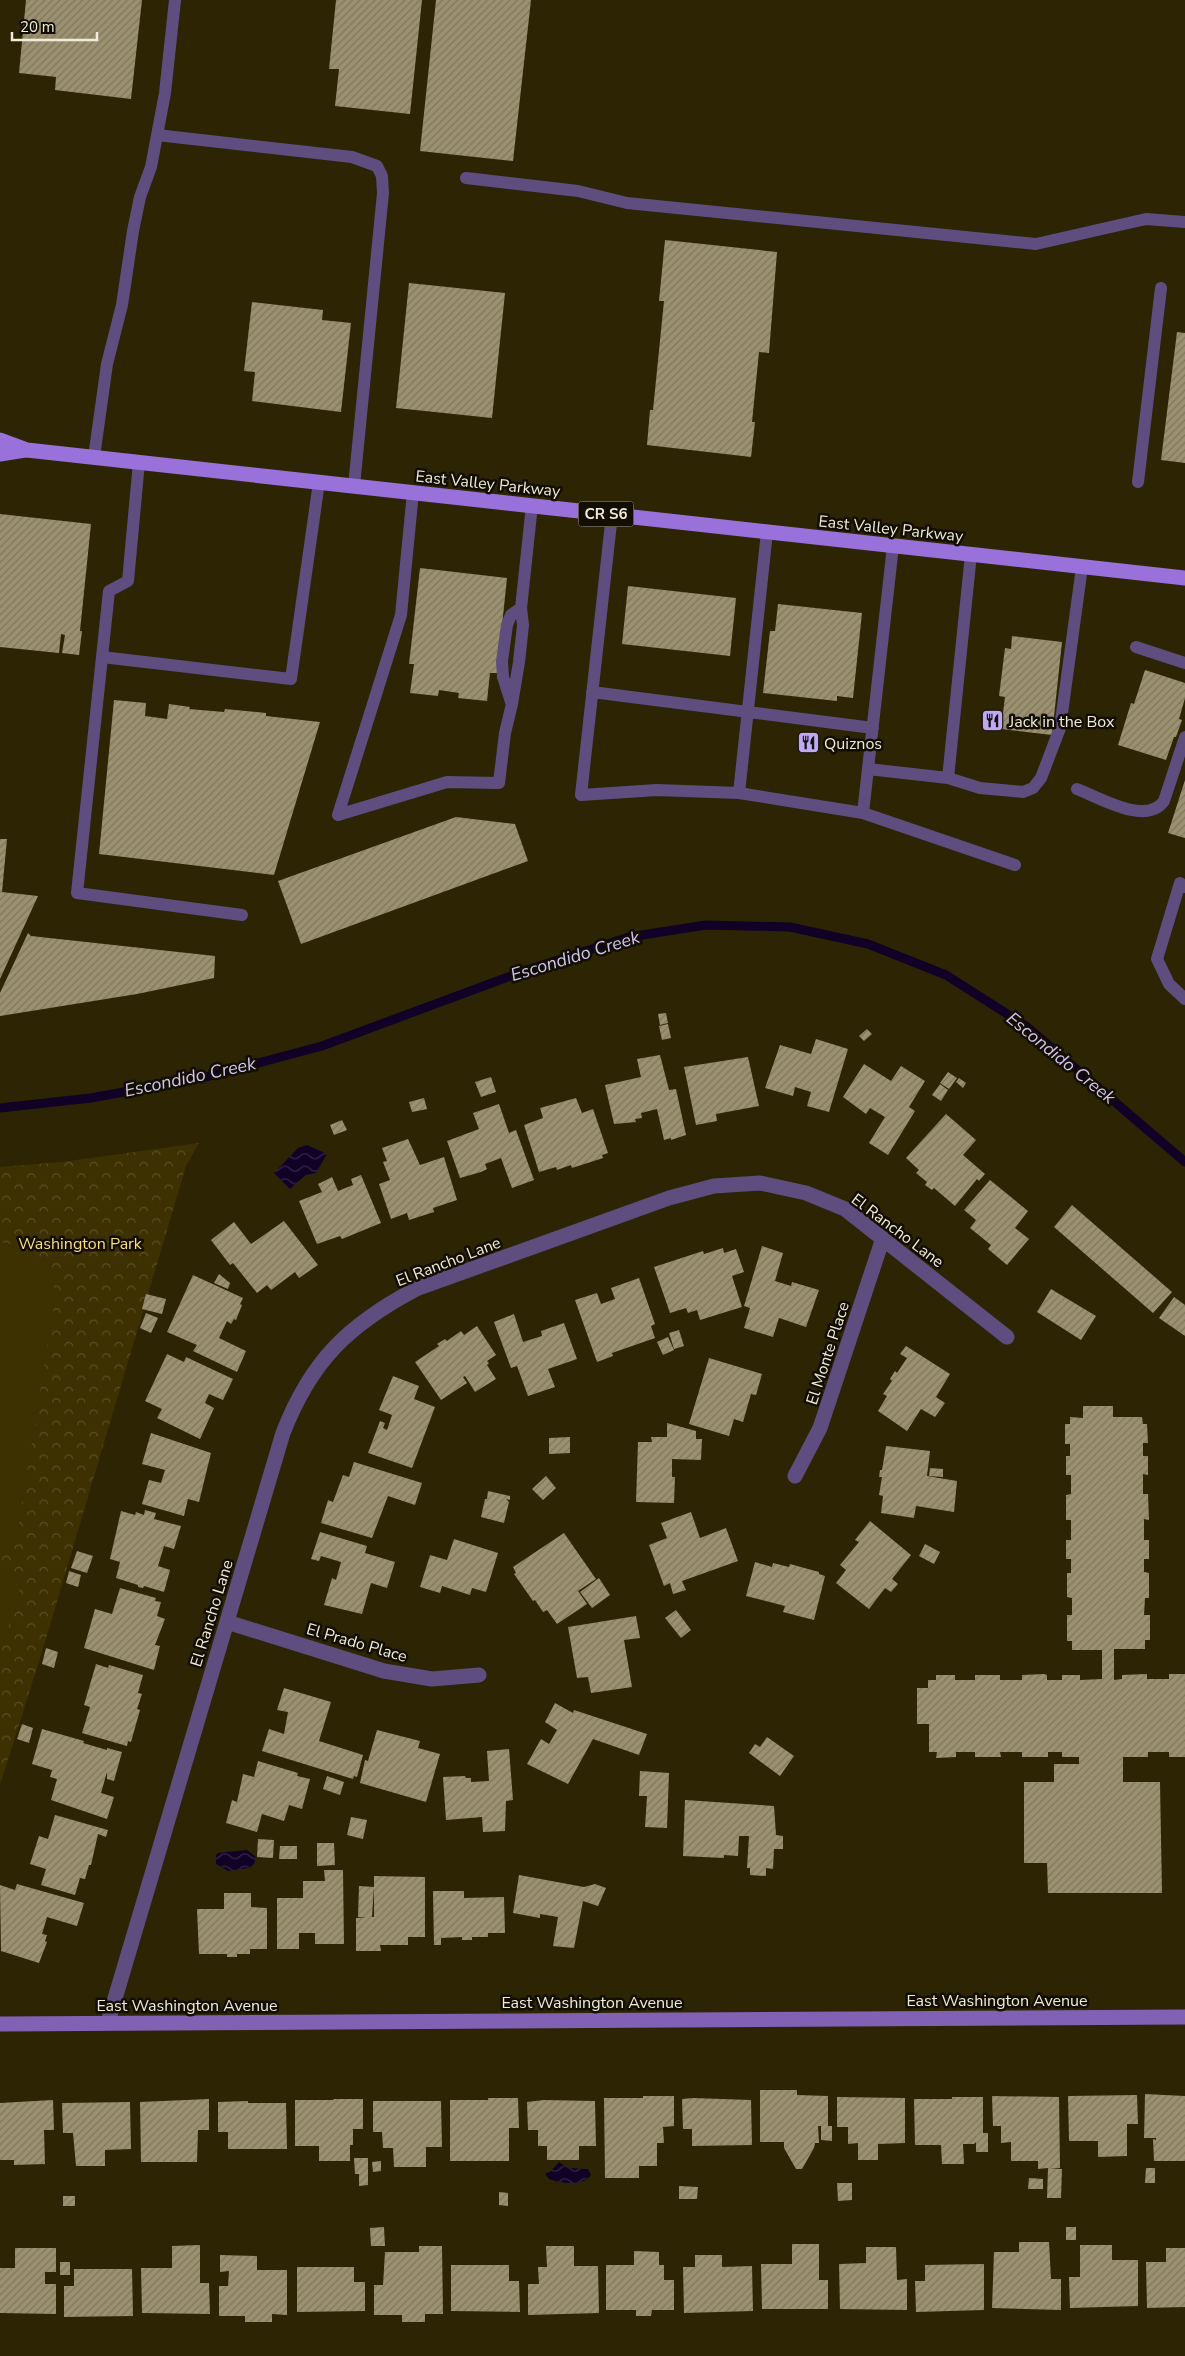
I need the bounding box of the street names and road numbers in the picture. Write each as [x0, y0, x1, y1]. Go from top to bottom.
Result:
street label: East Valley Parkway [414, 465, 562, 503]
road number: CR S6 [578, 502, 634, 526]
street label: East Valley Parkway [817, 510, 965, 548]
street label: El Rancho Lane [847, 1189, 948, 1273]
street label: El Rancho Lane [393, 1232, 504, 1292]
street label: El Monte Place [801, 1299, 855, 1408]
street label: El Rancho Lane [185, 1557, 239, 1669]
street label: El Prado Place [304, 1618, 410, 1668]
street label: East Washington Avenue [906, 1990, 1088, 2012]
street label: East Washington Avenue [501, 1992, 683, 2014]
street label: East Washington Avenue [96, 1995, 278, 2017]

